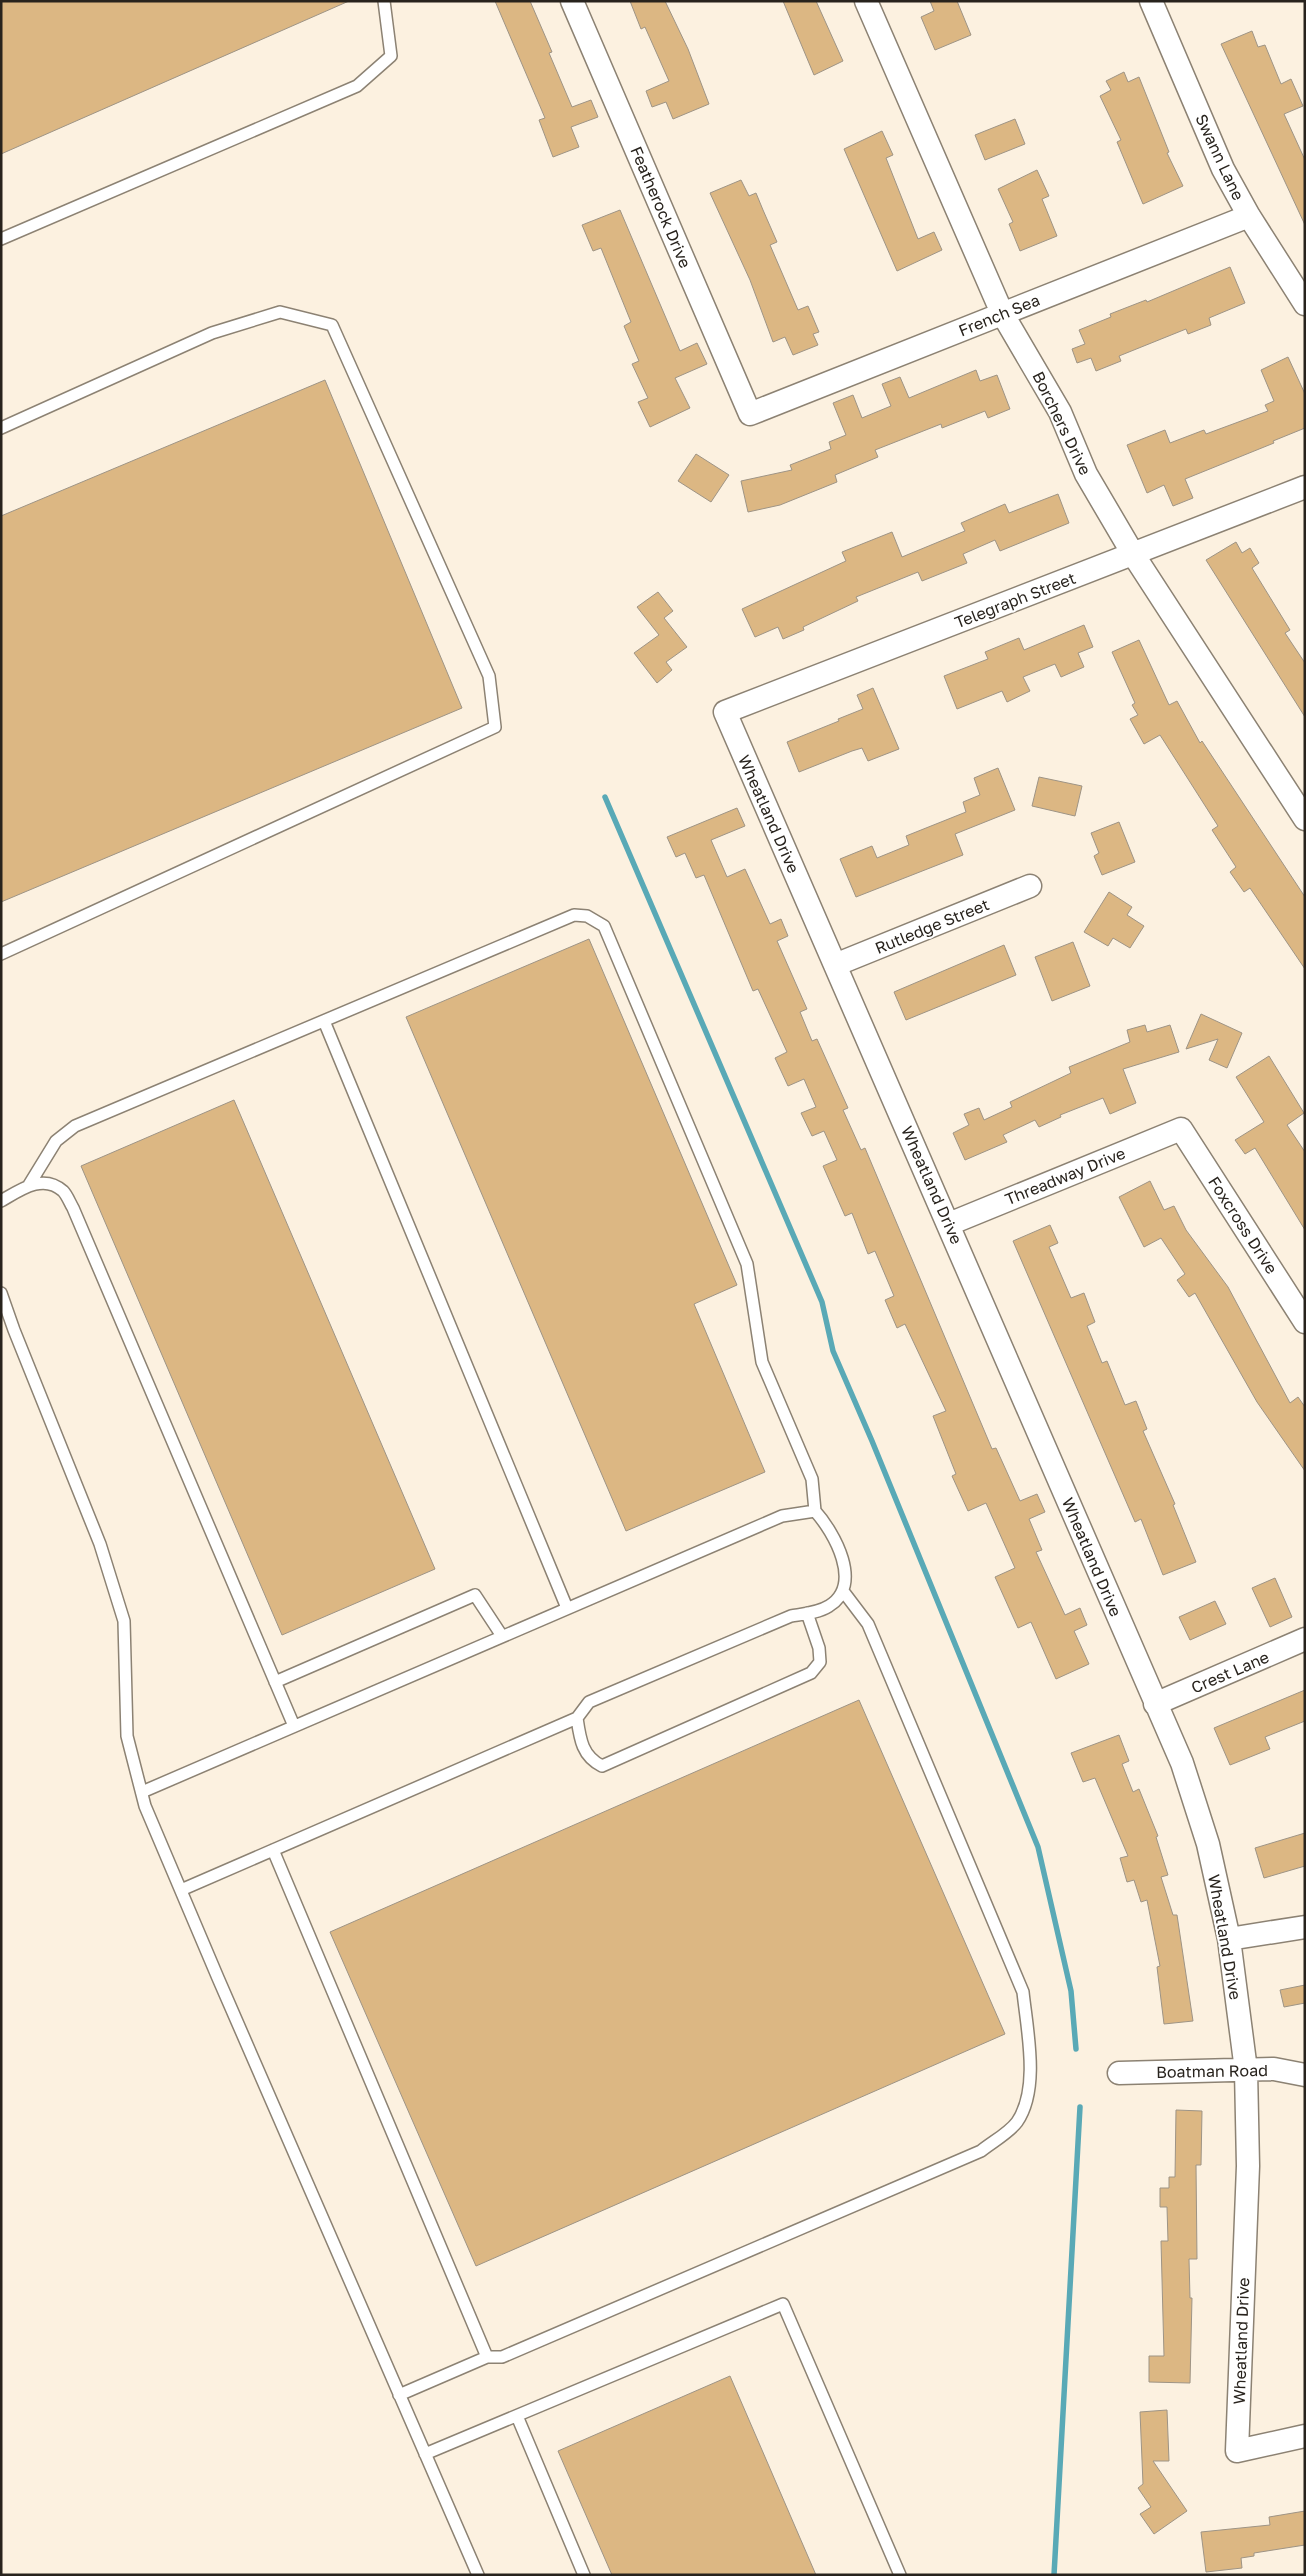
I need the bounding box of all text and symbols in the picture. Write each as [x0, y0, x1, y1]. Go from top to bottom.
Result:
street label: Swann Lane [1191, 111, 1249, 203]
street label: Featherock Drive [626, 143, 696, 271]
street label: French Sea [955, 290, 1043, 340]
street label: Borchers Drive [1028, 368, 1096, 478]
street label: Telegraph Street [952, 568, 1078, 632]
street label: Wheatland Drive [734, 752, 804, 876]
street label: Rutledge Street [872, 894, 992, 958]
street label: Wheatland Drive [897, 1123, 967, 1247]
street label: Threadway Drive [1002, 1143, 1128, 1209]
street label: Foxcross Drive [1204, 1173, 1282, 1277]
street label: Wheatland Drive [1058, 1495, 1126, 1619]
street label: Crest Lane [1188, 1647, 1272, 1697]
street label: Wheatland Drive [1204, 1873, 1246, 2001]
street label: Boatman Road [1156, 2060, 1268, 2082]
street label: Wheatland Drive [1229, 2277, 1253, 2405]

